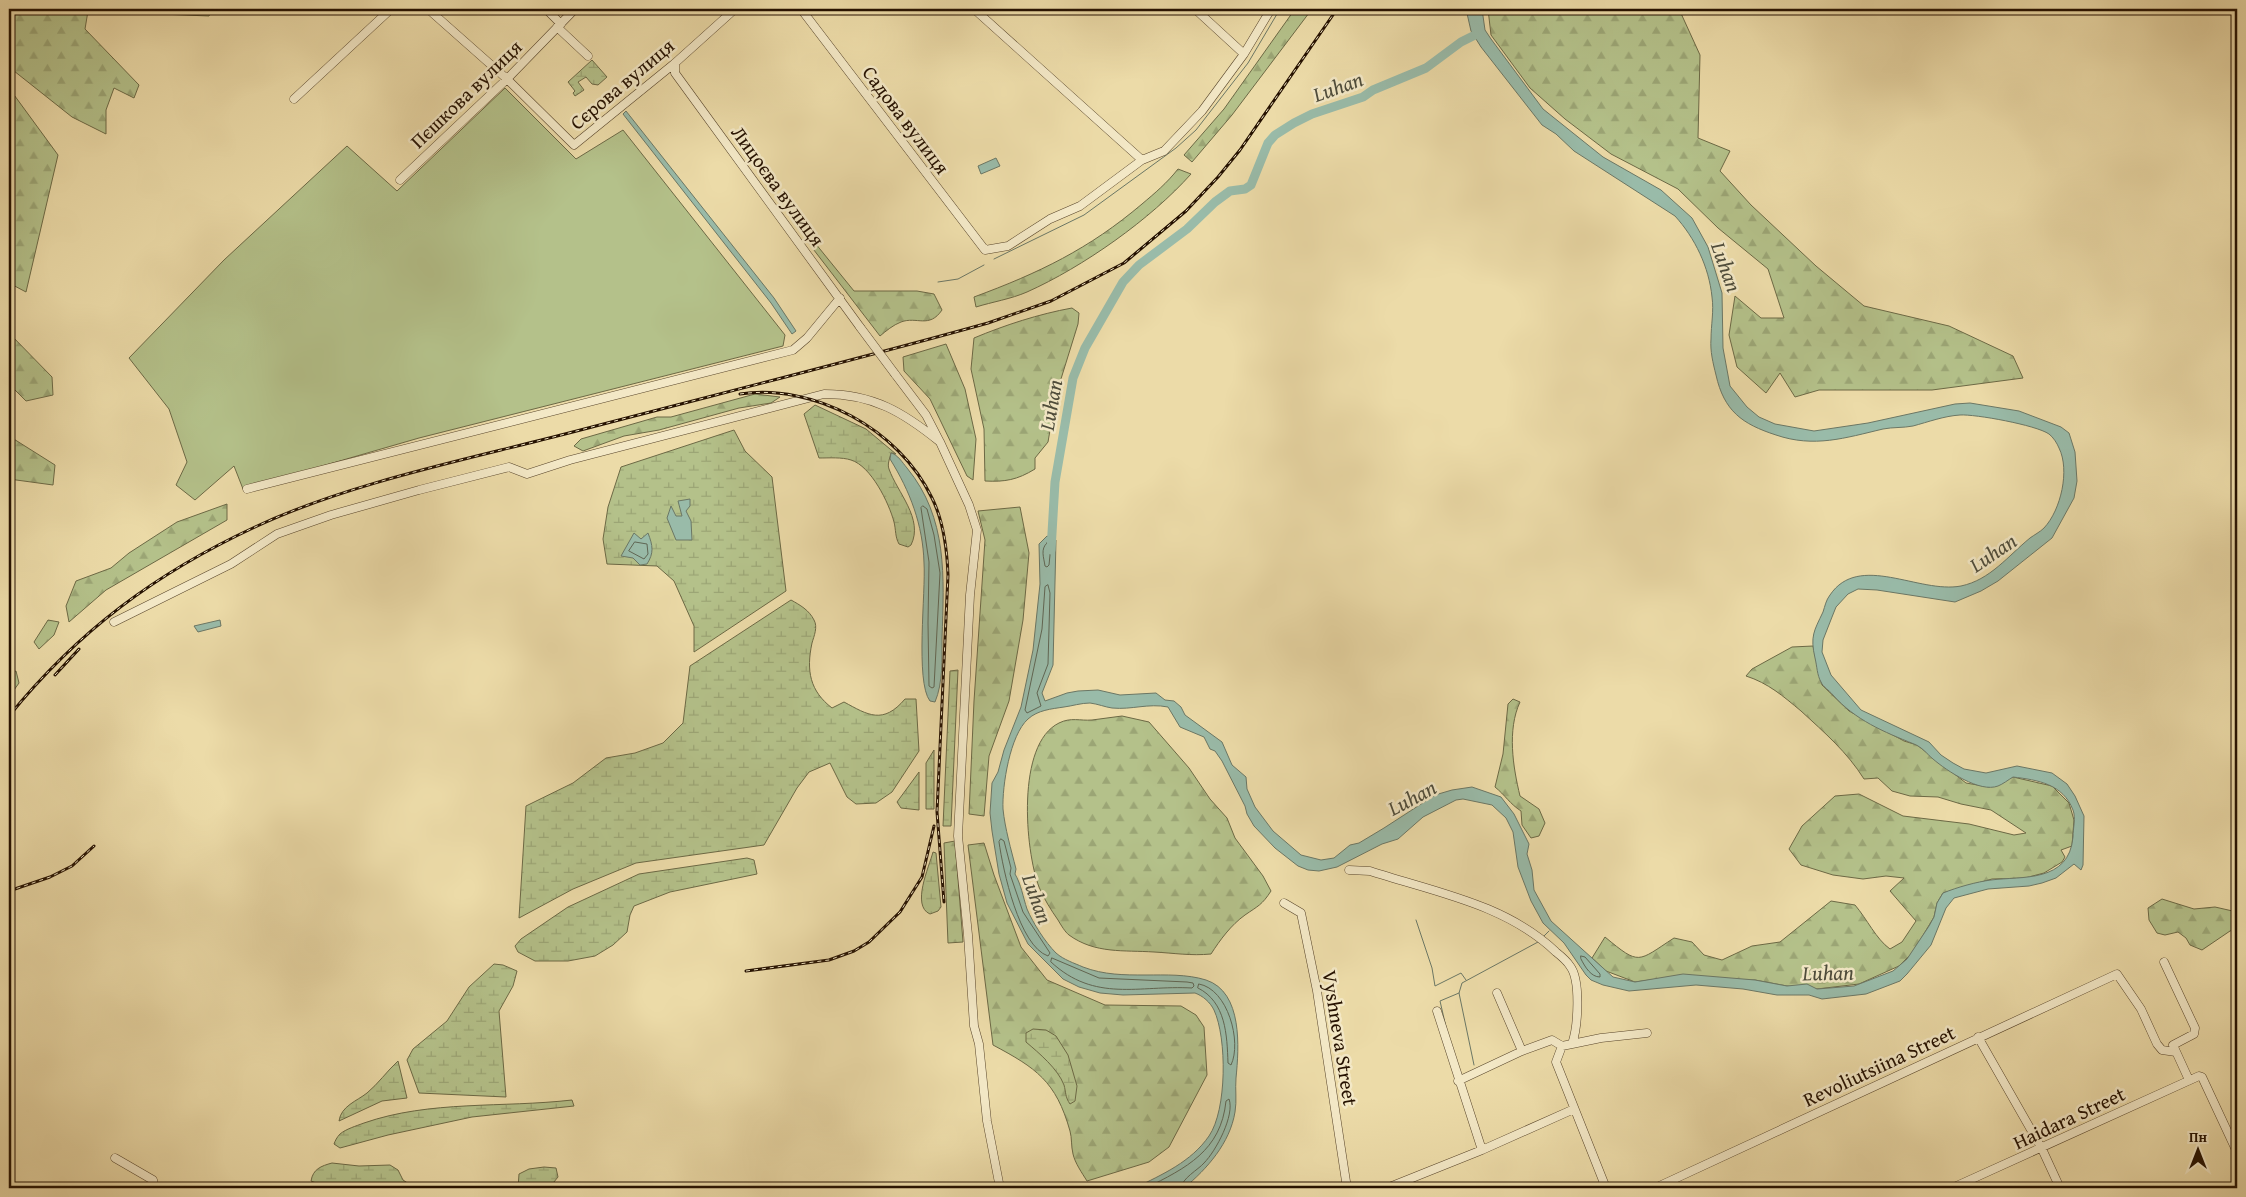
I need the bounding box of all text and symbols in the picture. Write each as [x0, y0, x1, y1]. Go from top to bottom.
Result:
street label: Сєрова вулиця [563, 31, 680, 136]
street label: Пєшкова вулиця [403, 33, 528, 155]
street label: Садова вулиця [856, 59, 957, 180]
water label: Luhan [1307, 63, 1368, 110]
street label: Лицоєва вулиця [725, 119, 832, 252]
water label: Luhan [1703, 236, 1750, 297]
water label: Luhan [1031, 377, 1070, 434]
water label: Luhan [1962, 525, 2023, 580]
water label: Luhan [1381, 772, 1442, 824]
water label: Luhan [1014, 868, 1061, 929]
water label: Luhan [1801, 957, 1854, 988]
street label: Vyshneva Street [1315, 968, 1366, 1108]
street label: Revoliutsiina Street [1798, 1018, 1960, 1113]
street label: Haidara Street [2008, 1079, 2130, 1156]
north arrow [2174, 1124, 2224, 1174]
text: Пн [2189, 1127, 2207, 1147]

